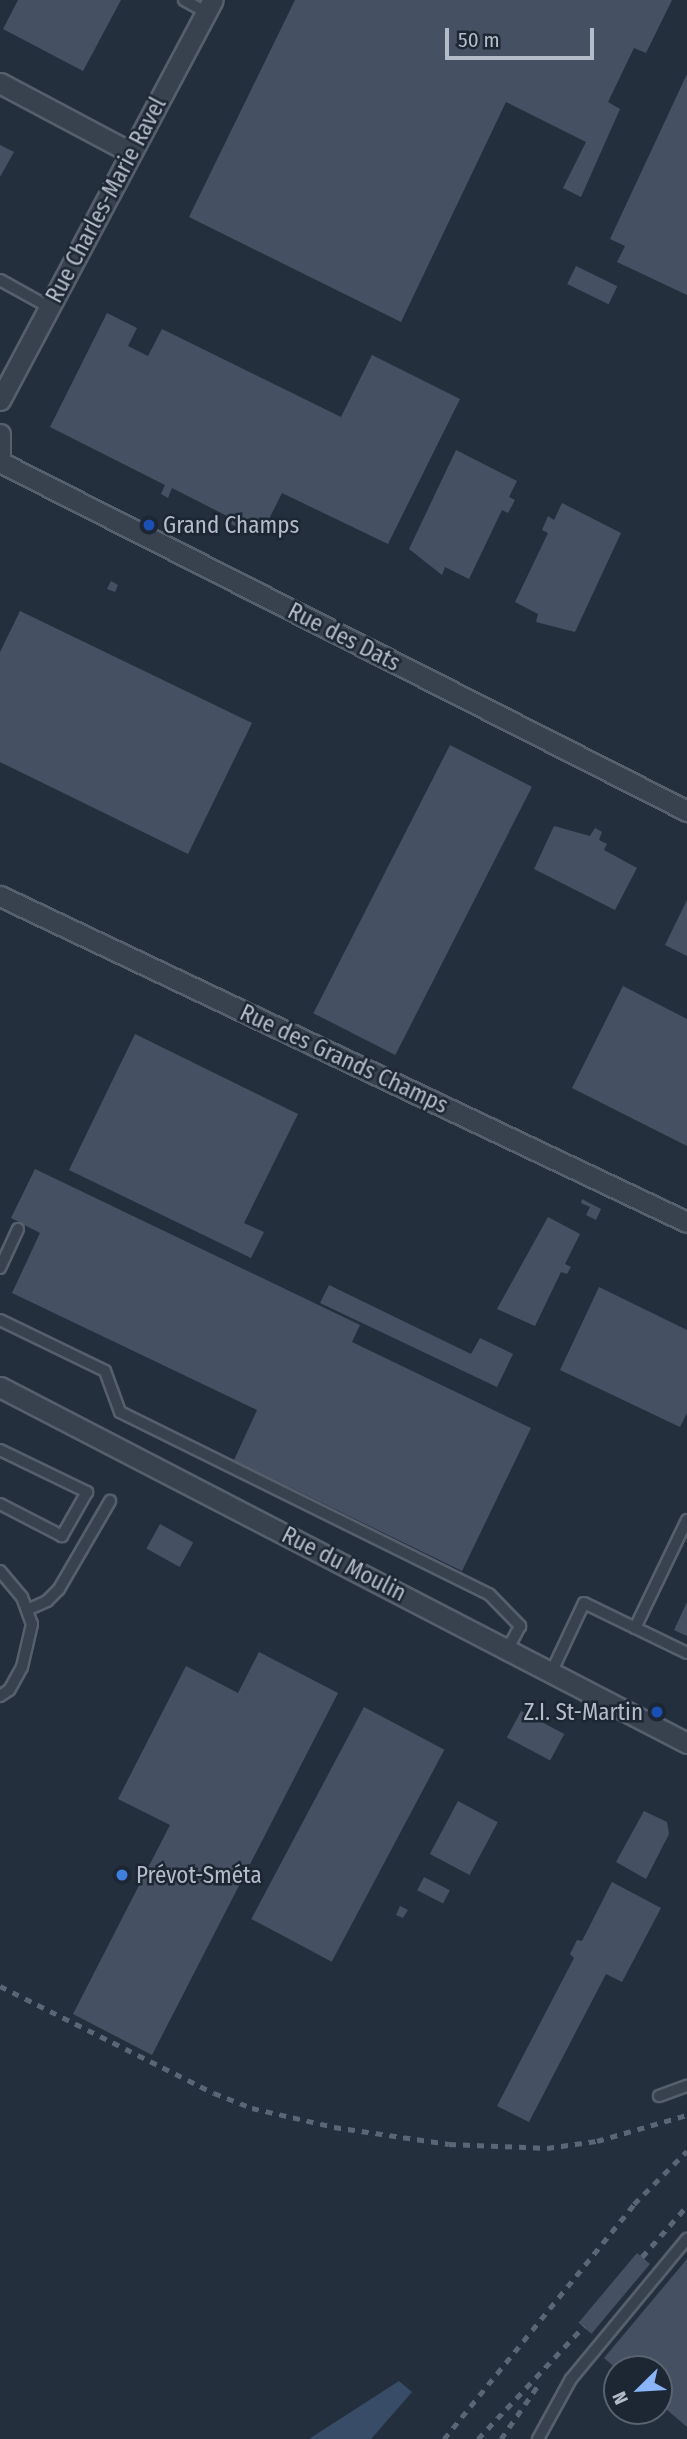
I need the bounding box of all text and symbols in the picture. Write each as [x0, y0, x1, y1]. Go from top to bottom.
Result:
scale bar [449, 14, 598, 58]
text: 50 m [458, 27, 500, 53]
street label: Rue Charles-Marie Ravel [40, 93, 172, 307]
place label: Grand Champs [163, 511, 299, 539]
marker: Grand Champs [141, 517, 157, 533]
street label: Rue des Dats [283, 597, 405, 677]
street label: Rue des Grands Champs [236, 999, 452, 1119]
street label: Rue du Moulin [277, 1521, 411, 1607]
place label: Z.I. St-Martin [523, 1698, 643, 1726]
marker: Z.I. St-Martin [649, 1704, 665, 1720]
place label: Prévot-Sméta [136, 1861, 262, 1889]
marker: Prévot-Sméta [114, 1867, 130, 1883]
north arrow [603, 2355, 673, 2425]
text: N [607, 2388, 633, 2408]

